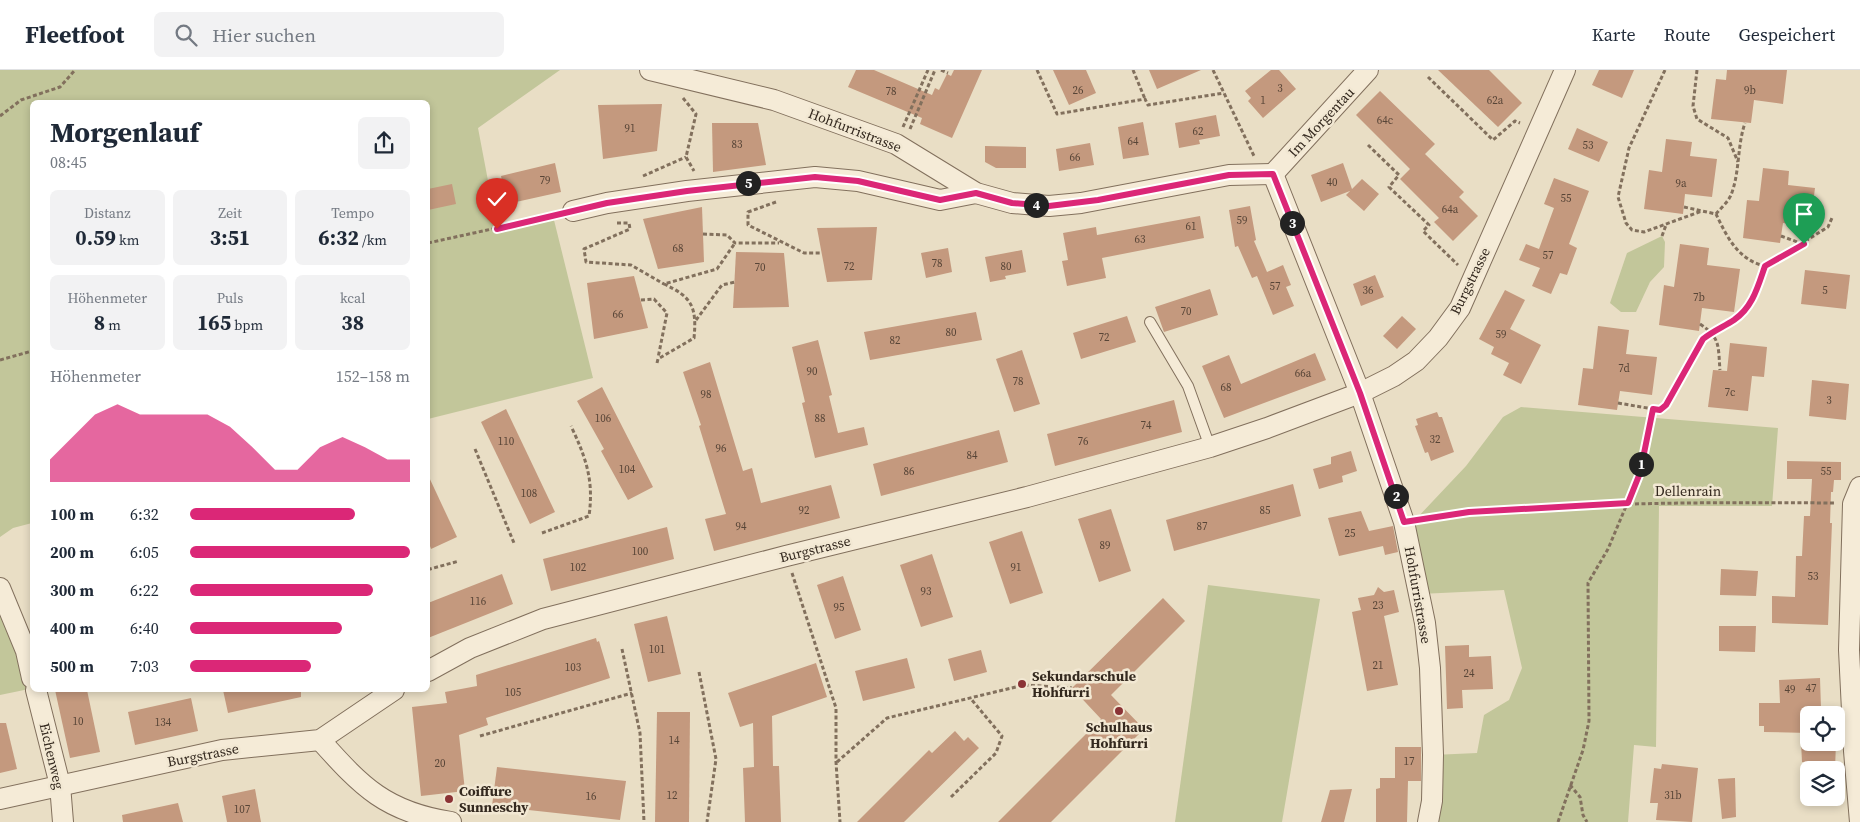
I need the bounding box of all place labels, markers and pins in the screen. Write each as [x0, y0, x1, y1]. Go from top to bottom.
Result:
pin: 5 [736, 170, 760, 196]
pin [476, 178, 518, 229]
pin: 4 [1024, 192, 1048, 218]
pin [1783, 193, 1825, 244]
pin: 3 [1280, 210, 1304, 236]
pin: 1 [1628, 452, 1654, 476]
pin: 2 [1384, 484, 1408, 508]
place label: Sekundarschule Hohfurri [1032, 666, 1136, 702]
marker: Sekundarschule Hohfurri [1016, 678, 1028, 690]
marker: Schulhaus Hohfurri [1113, 705, 1125, 717]
place label: Schulhaus Hohfurri [1086, 717, 1153, 753]
place label: Coiffure Sunneschy [459, 781, 529, 817]
marker: Coiffure Sunneschy [443, 793, 455, 805]

